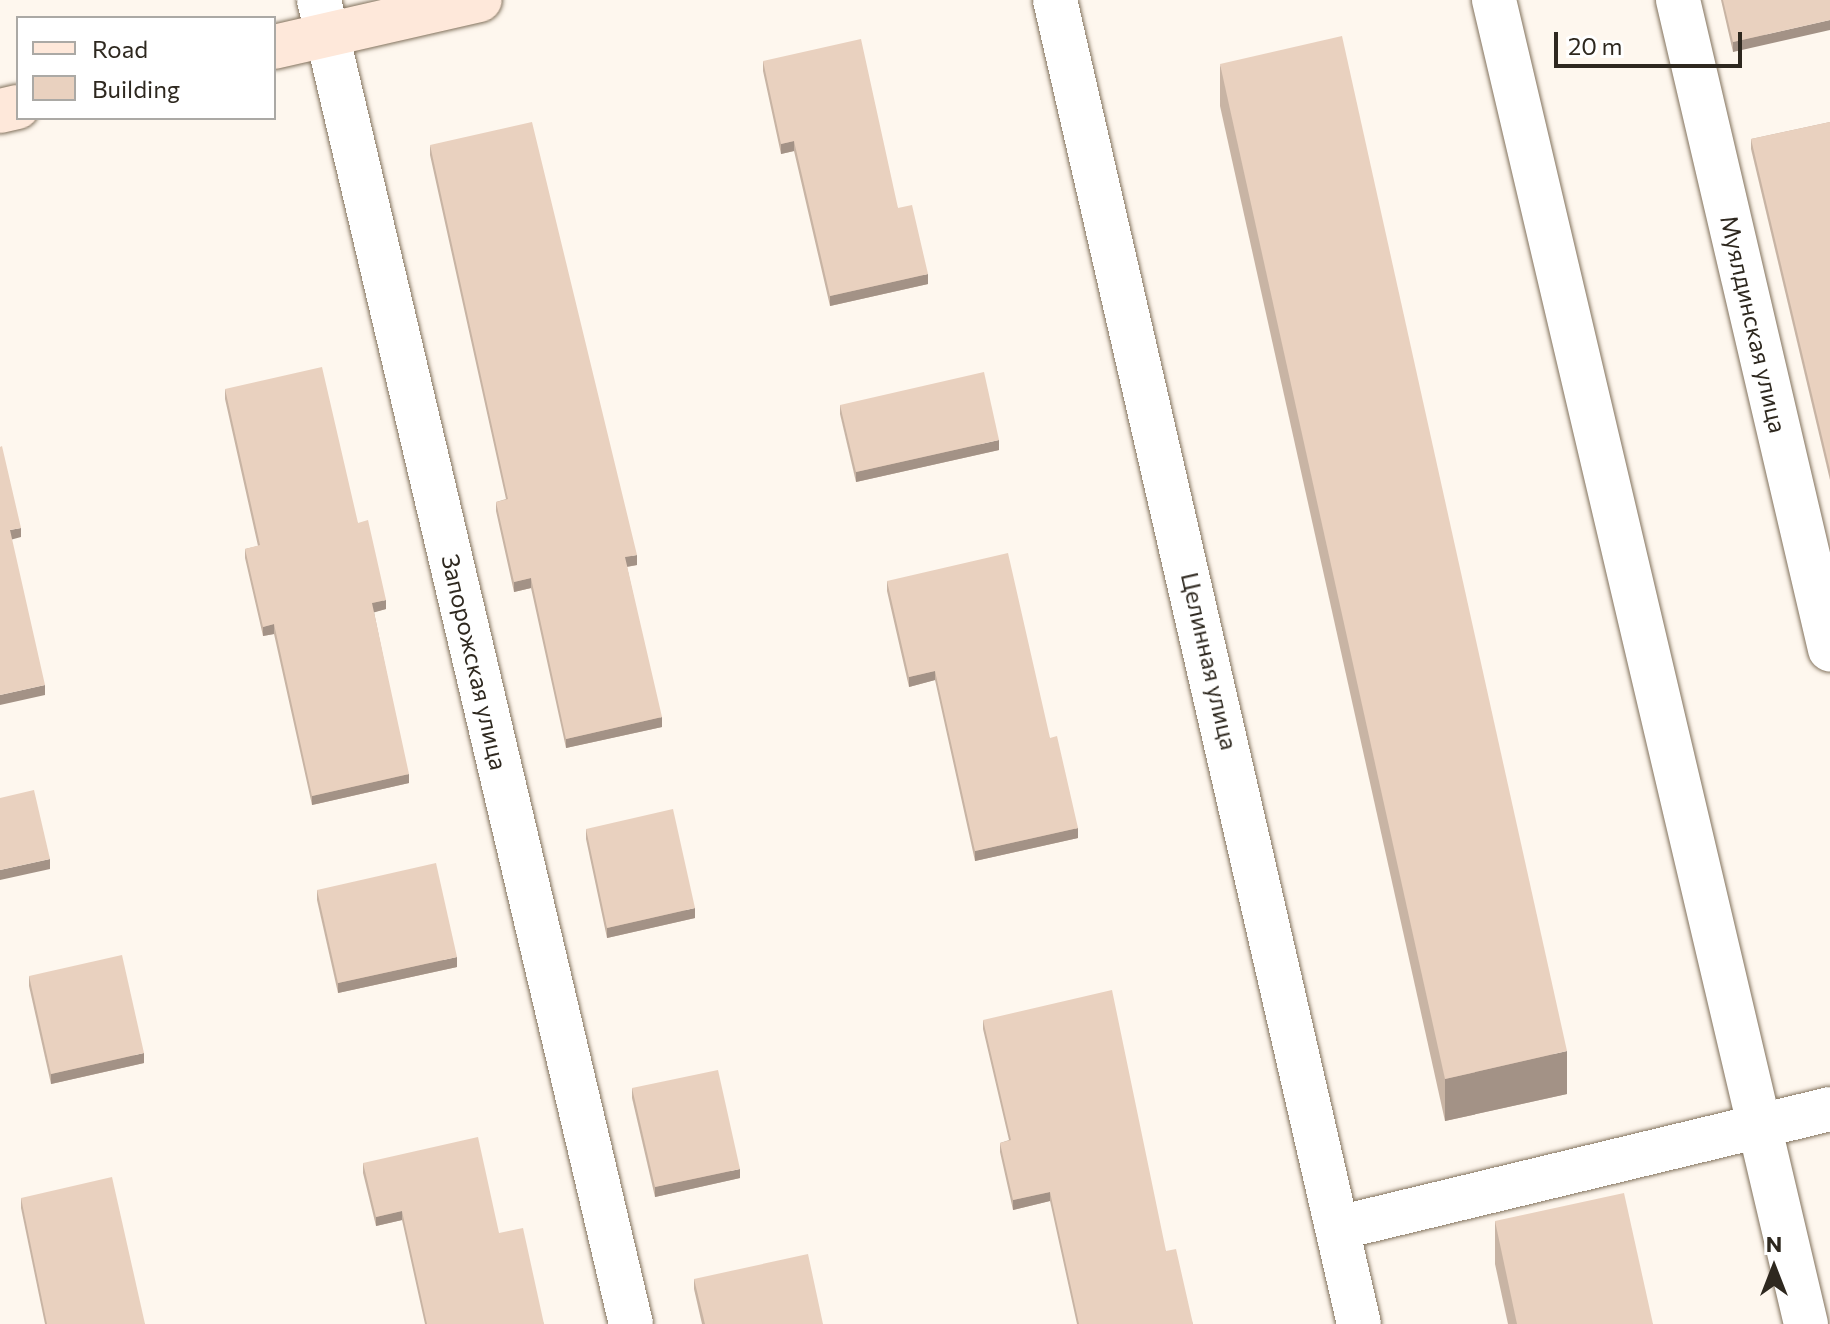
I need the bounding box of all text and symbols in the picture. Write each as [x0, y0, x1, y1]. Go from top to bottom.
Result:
legend [16, 16, 276, 120]
scale bar [1558, 16, 1746, 66]
text: 20 m [1568, 31, 1622, 60]
text: Road [92, 34, 148, 63]
text: Building [92, 74, 180, 103]
street label: Муялдинская улица [1715, 212, 1793, 436]
street label: Запорожская улица [436, 551, 514, 773]
street label: Целинная улица [1176, 569, 1244, 753]
north arrow [1734, 1228, 1814, 1308]
text: N [1766, 1230, 1782, 1257]

